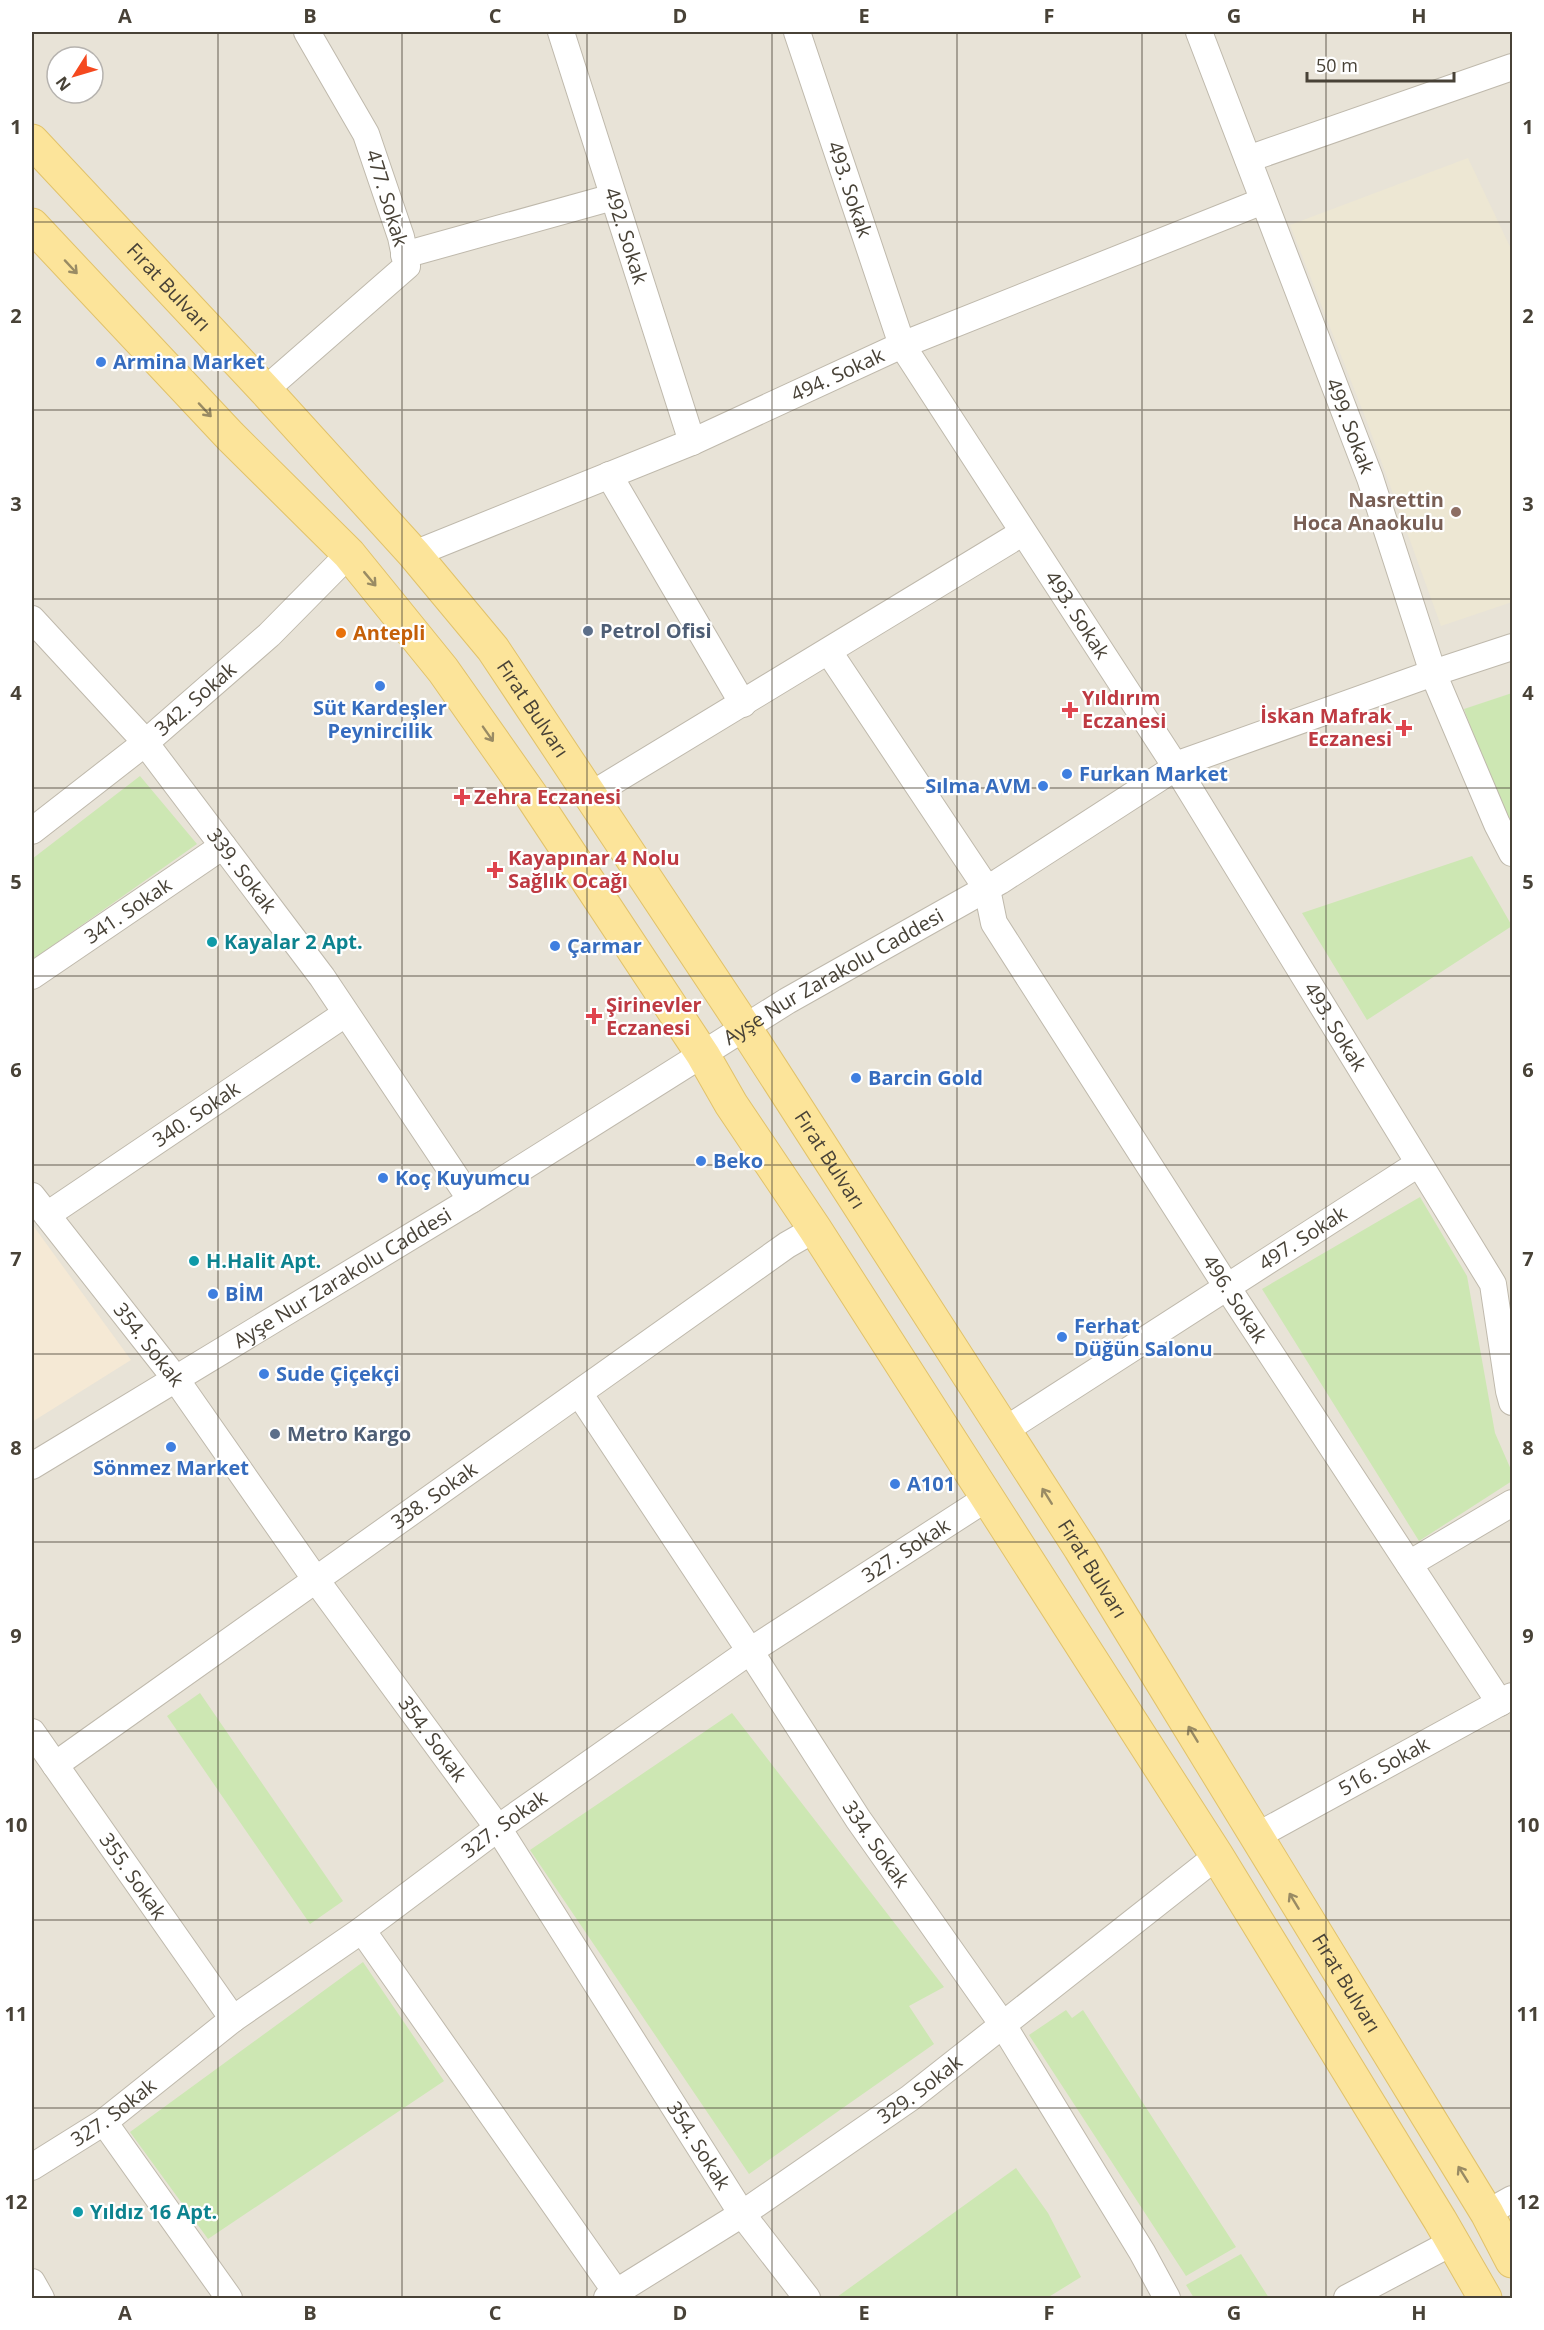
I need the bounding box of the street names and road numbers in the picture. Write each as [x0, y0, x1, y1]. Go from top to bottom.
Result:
street label: 493. Sokak [822, 138, 879, 241]
street label: 477. Sokak [360, 146, 415, 250]
street label: 492. Sokak [599, 184, 655, 288]
street label: Fırat Bulvarı [121, 237, 217, 337]
street label: 494. Sokak [786, 341, 889, 408]
street label: 499. Sokak [1320, 374, 1381, 478]
street label: 493. Sokak [1039, 565, 1116, 664]
street label: 342. Sokak [148, 655, 242, 742]
street label: Fırat Bulvarı [491, 655, 575, 763]
street label: 339. Sokak [201, 822, 283, 919]
street label: 341. Sokak [79, 871, 177, 950]
street label: Ayşe Nur Zarakolu Caddesi [718, 902, 948, 1051]
street label: 493. Sokak [1298, 977, 1374, 1077]
street label: 340. Sokak [147, 1075, 245, 1153]
street label: Fırat Bulvarı [789, 1105, 872, 1214]
street label: 497. Sokak [1253, 1199, 1352, 1276]
street label: Ayşe Nur Zarakolu Caddesi [228, 1201, 456, 1354]
street label: 496. Sokak [1197, 1249, 1274, 1348]
street label: 354. Sokak [108, 1297, 191, 1392]
street label: 338. Sokak [385, 1455, 483, 1535]
street label: 327. Sokak [856, 1511, 955, 1588]
street label: Fırat Bulvarı [1052, 1514, 1134, 1623]
street label: 354. Sokak [393, 1690, 474, 1787]
street label: 516. Sokak [1333, 1730, 1434, 1802]
street label: 327. Sokak [455, 1783, 553, 1864]
street label: 334. Sokak [837, 1795, 916, 1893]
street label: 355. Sokak [94, 1827, 173, 1925]
street label: Fırat Bulvarı [1306, 1928, 1387, 2038]
street label: 329. Sokak [871, 2048, 968, 2130]
street label: 327. Sokak [65, 2071, 162, 2153]
street label: 354. Sokak [661, 2096, 737, 2195]

